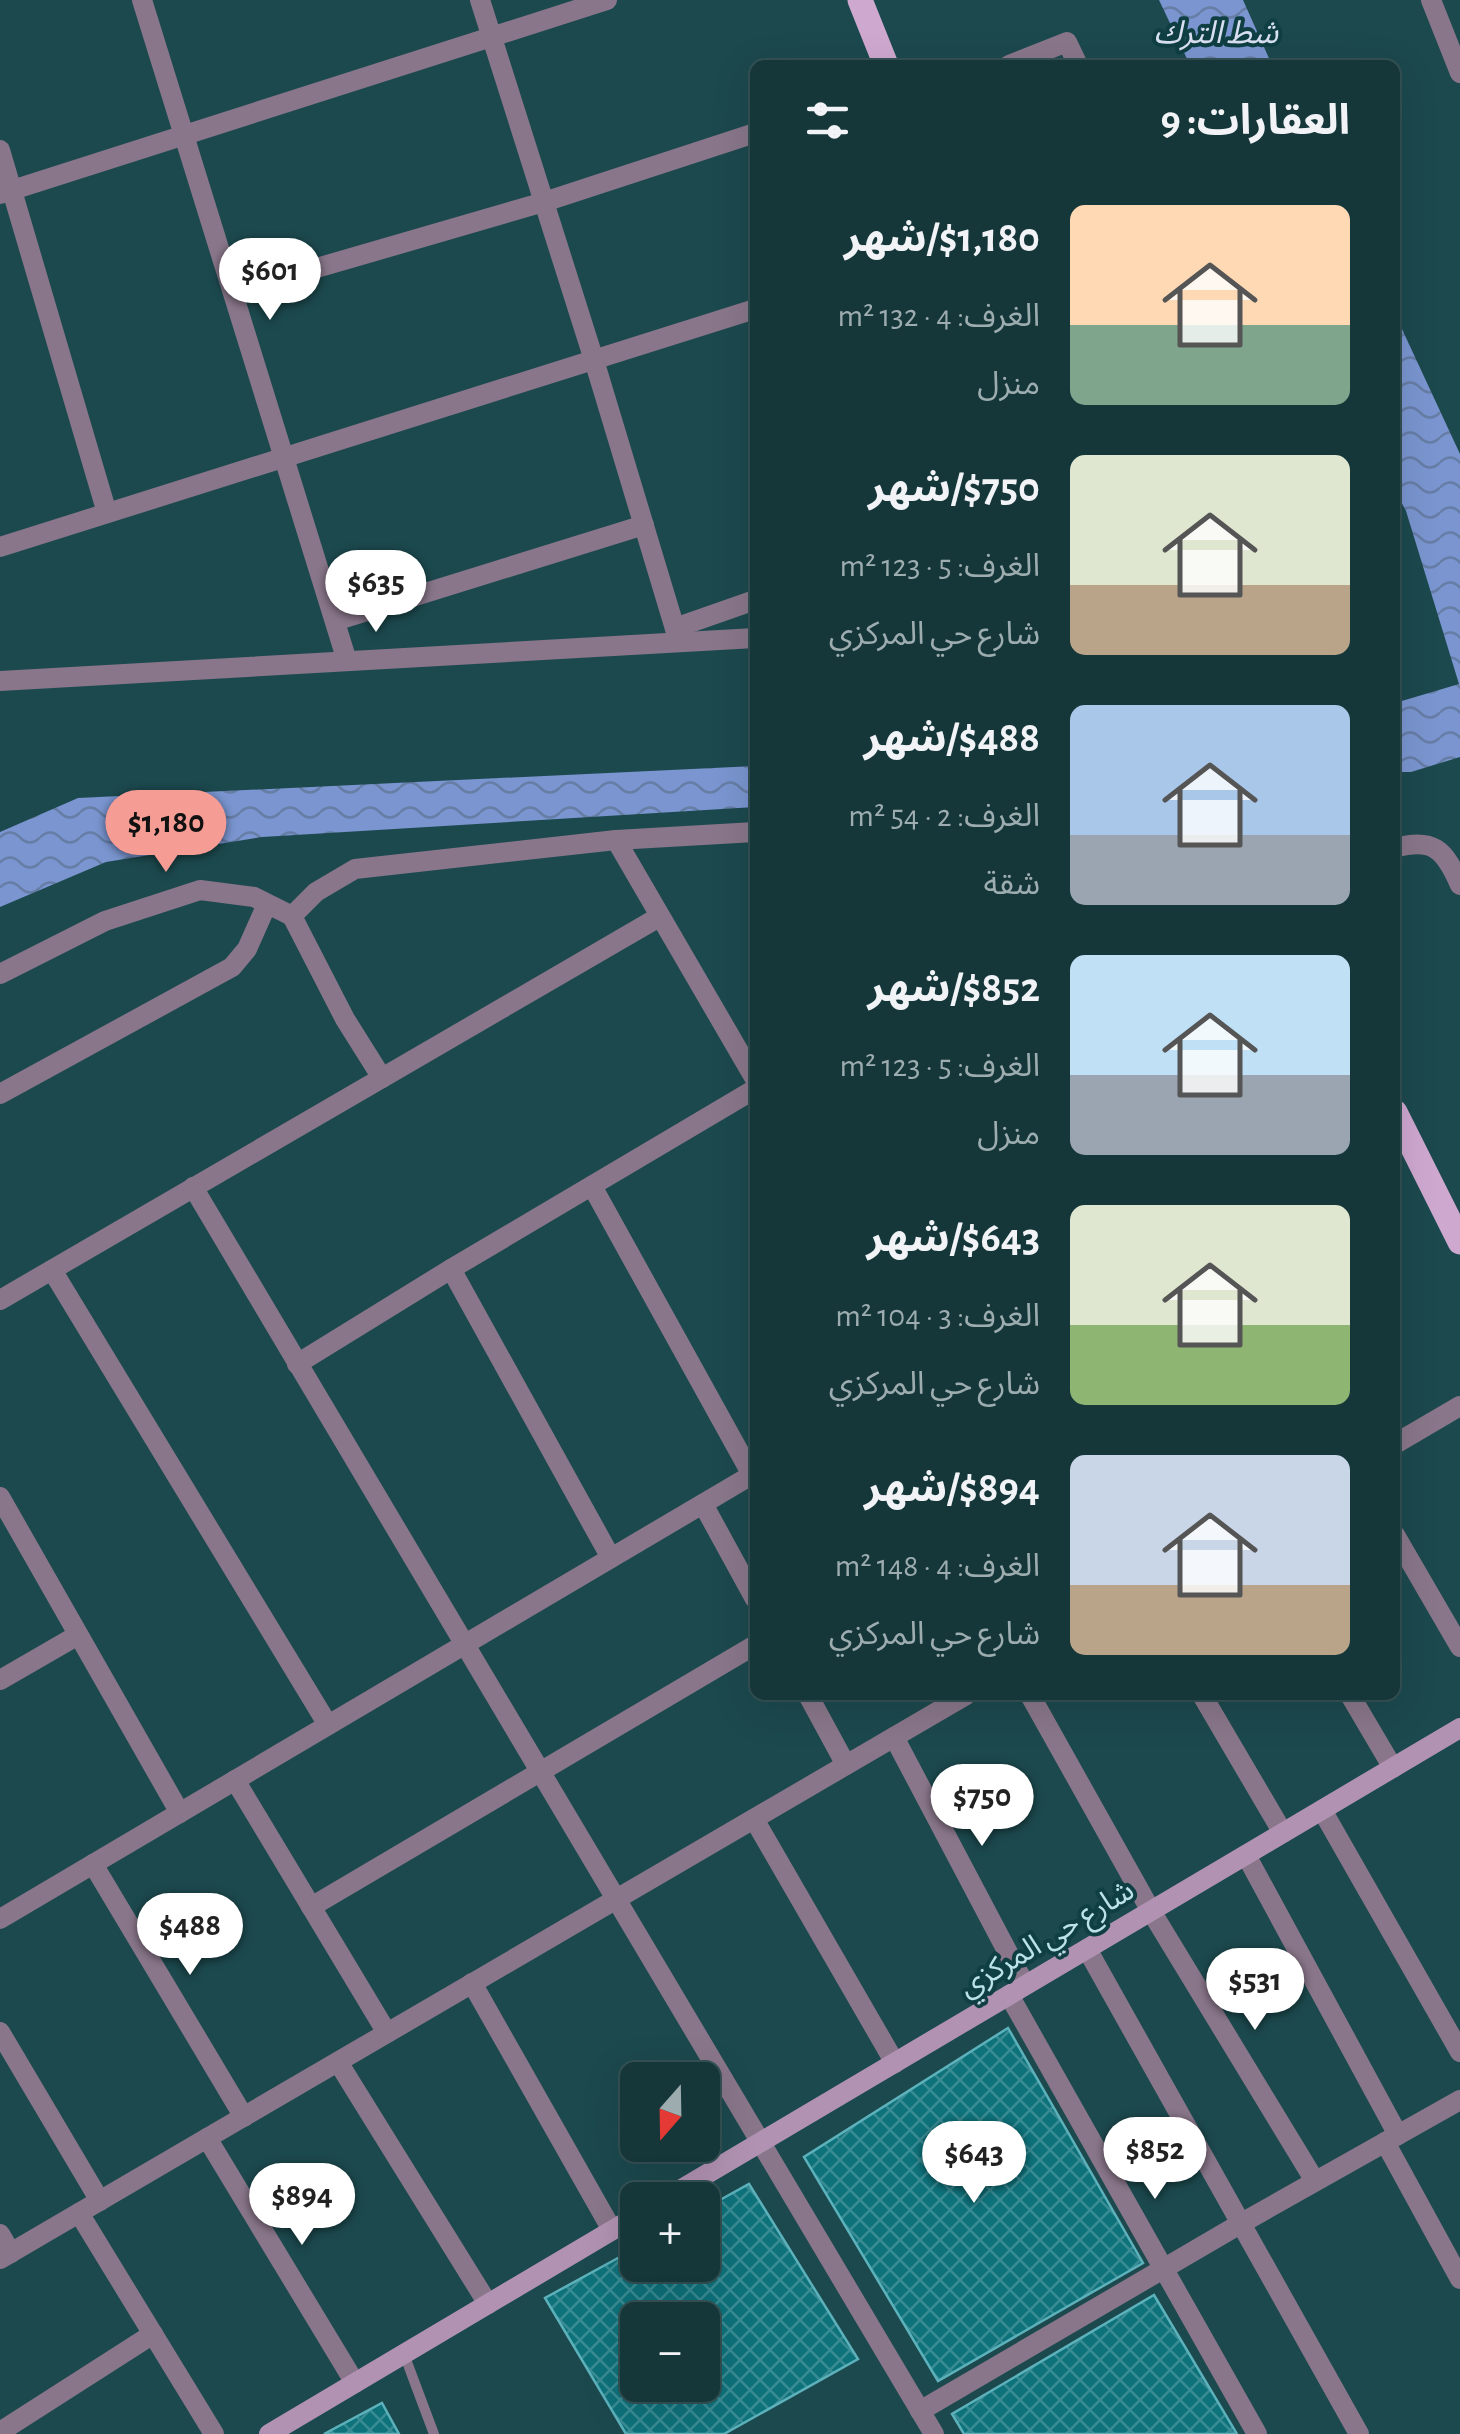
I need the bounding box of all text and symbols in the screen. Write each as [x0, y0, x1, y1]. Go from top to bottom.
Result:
water label: شط الترك [1154, 17, 1279, 51]
icon: filters [800, 93, 855, 148]
text: العقارات: 9 [1160, 100, 1350, 142]
text: $1,180/شهر [844, 217, 1040, 259]
pin: $601 [211, 238, 329, 323]
icon: home [1150, 245, 1270, 365]
text: $601 [241, 254, 299, 286]
text: الغرف: 4 · 132 m² [837, 300, 1040, 332]
text: منزل [977, 368, 1040, 400]
text: $750/شهر [868, 467, 1040, 509]
icon: home [1150, 495, 1270, 615]
pin: $635 [317, 550, 435, 635]
text: الغرف: 5 · 123 m² [840, 550, 1040, 582]
text: $635 [347, 566, 405, 598]
text: شارع حي المركزي [829, 618, 1040, 650]
text: $488/شهر [864, 717, 1040, 759]
icon: home [1150, 745, 1270, 865]
pin: $1,180 [85, 790, 247, 875]
text: الغرف: 2 · 54 m² [848, 800, 1040, 832]
text: $1,180 [127, 806, 205, 838]
text: شقة [984, 868, 1040, 900]
text: $852/شهر [868, 967, 1040, 1009]
icon: home [1150, 995, 1270, 1115]
text: الغرف: 5 · 123 m² [840, 1050, 1040, 1082]
text: منزل [977, 1118, 1040, 1150]
text: $643/شهر [867, 1217, 1040, 1259]
icon: home [1150, 1245, 1270, 1365]
text: الغرف: 3 · 104 m² [835, 1300, 1040, 1332]
text: شارع حي المركزي [829, 1368, 1040, 1400]
text: $894/شهر [864, 1467, 1040, 1509]
icon: home [1150, 1495, 1270, 1615]
text: الغرف: 4 · 148 m² [835, 1550, 1040, 1582]
text: شارع حي المركزي [829, 1618, 1040, 1650]
pin: $750 [923, 1764, 1041, 1849]
text: $750 [953, 1780, 1011, 1812]
street label: شارع حي المركزي [954, 1875, 1143, 2009]
pin: $488 [131, 1893, 249, 1978]
text: $488 [159, 1909, 221, 1941]
pin: $531 [1196, 1948, 1314, 2033]
text: $531 [1228, 1964, 1282, 1996]
north arrow [620, 2062, 720, 2162]
map controls [620, 2062, 720, 2402]
pin: $852 [1096, 2117, 1214, 2202]
pin: $643 [915, 2121, 1033, 2206]
text: $852 [1125, 2133, 1185, 2165]
text: $643 [944, 2137, 1004, 2169]
pin: $894 [243, 2163, 361, 2248]
text: $894 [271, 2179, 333, 2211]
button: + [620, 2182, 720, 2282]
button: − [620, 2302, 720, 2402]

